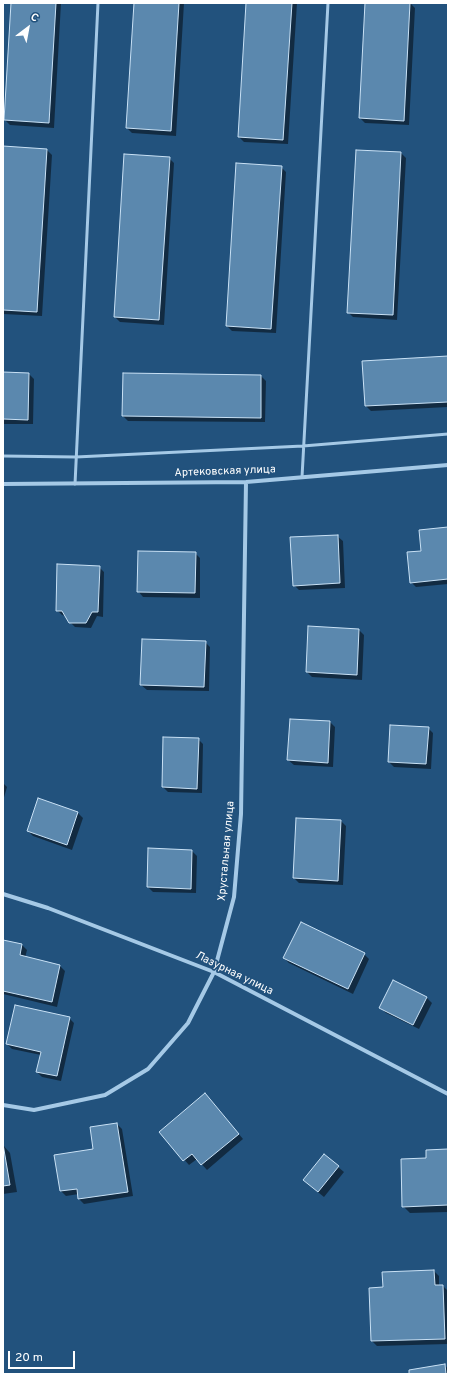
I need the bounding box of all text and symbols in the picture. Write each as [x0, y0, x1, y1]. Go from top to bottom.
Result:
north arrow [8, 8, 48, 48]
text: С [28, 10, 41, 26]
street label: Артековская улица [174, 464, 276, 480]
street label: Хрустальная улица [216, 800, 238, 902]
street label: Лазурная улица [193, 949, 275, 999]
scale bar [10, 1343, 77, 1369]
text: 20 m [15, 1350, 43, 1366]

